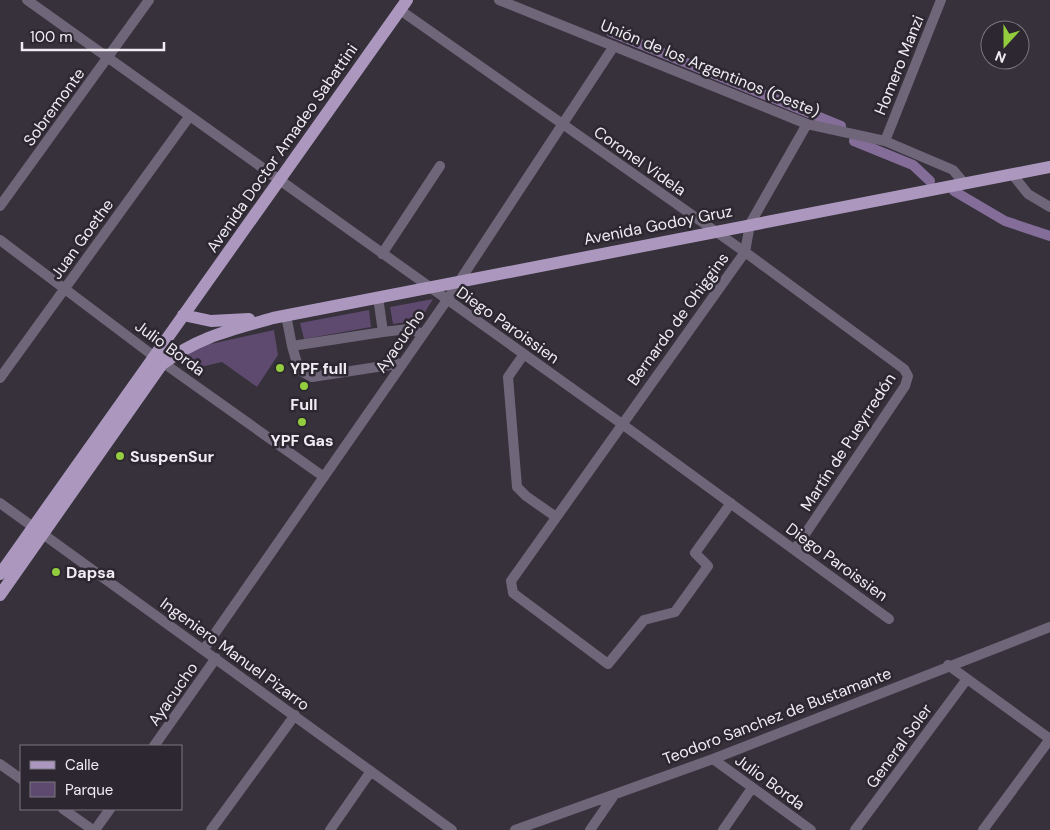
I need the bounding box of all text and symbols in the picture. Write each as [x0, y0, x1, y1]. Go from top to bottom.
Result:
street label: Homero Manzi [869, 12, 929, 118]
street label: Unión de los Argentinos (Oeste) [597, 14, 823, 122]
scale bar [22, 20, 165, 52]
north arrow [980, 20, 1030, 70]
text: 100 m [30, 27, 73, 47]
street label: Avenida Doctor Amadeo Sabattini [202, 39, 362, 257]
text: N [992, 47, 1008, 67]
street label: Sobremonte [19, 64, 89, 150]
street label: Coronel Videla [590, 121, 690, 201]
street label: Juan Goethe [46, 195, 118, 283]
street label: Avenida Godoy Gruz [582, 200, 734, 250]
street label: Bernardo de Ohiggins [623, 248, 733, 390]
street label: Diego Paroissien [452, 282, 564, 368]
street label: Ayacucho [370, 305, 430, 377]
street label: Julio Borda [131, 315, 209, 381]
place label: YPF full [290, 358, 347, 379]
marker: YPF full [274, 362, 286, 374]
street label: Martín de Pueyrredón [796, 369, 900, 515]
marker: Full [298, 380, 310, 392]
place label: Full [290, 394, 318, 415]
marker: YPF Gas [296, 416, 308, 428]
place label: YPF Gas [271, 430, 333, 451]
place label: SuspenSur [130, 446, 215, 467]
marker: SuspenSur [114, 450, 126, 462]
street label: Diego Paroissien [782, 518, 892, 606]
place label: Dapsa [66, 562, 115, 583]
marker: Dapsa [50, 566, 62, 578]
street label: Ingeniero Manuel Pizarro [156, 593, 314, 715]
street label: Ayacucho [143, 658, 203, 730]
street label: Teodoro Sanchez de Bustamante [660, 663, 894, 769]
street label: General Soler [861, 700, 937, 792]
legend [20, 745, 182, 810]
street label: Julio Borda [731, 749, 809, 815]
text: Calle [65, 755, 99, 775]
text: Parque [65, 780, 113, 800]

